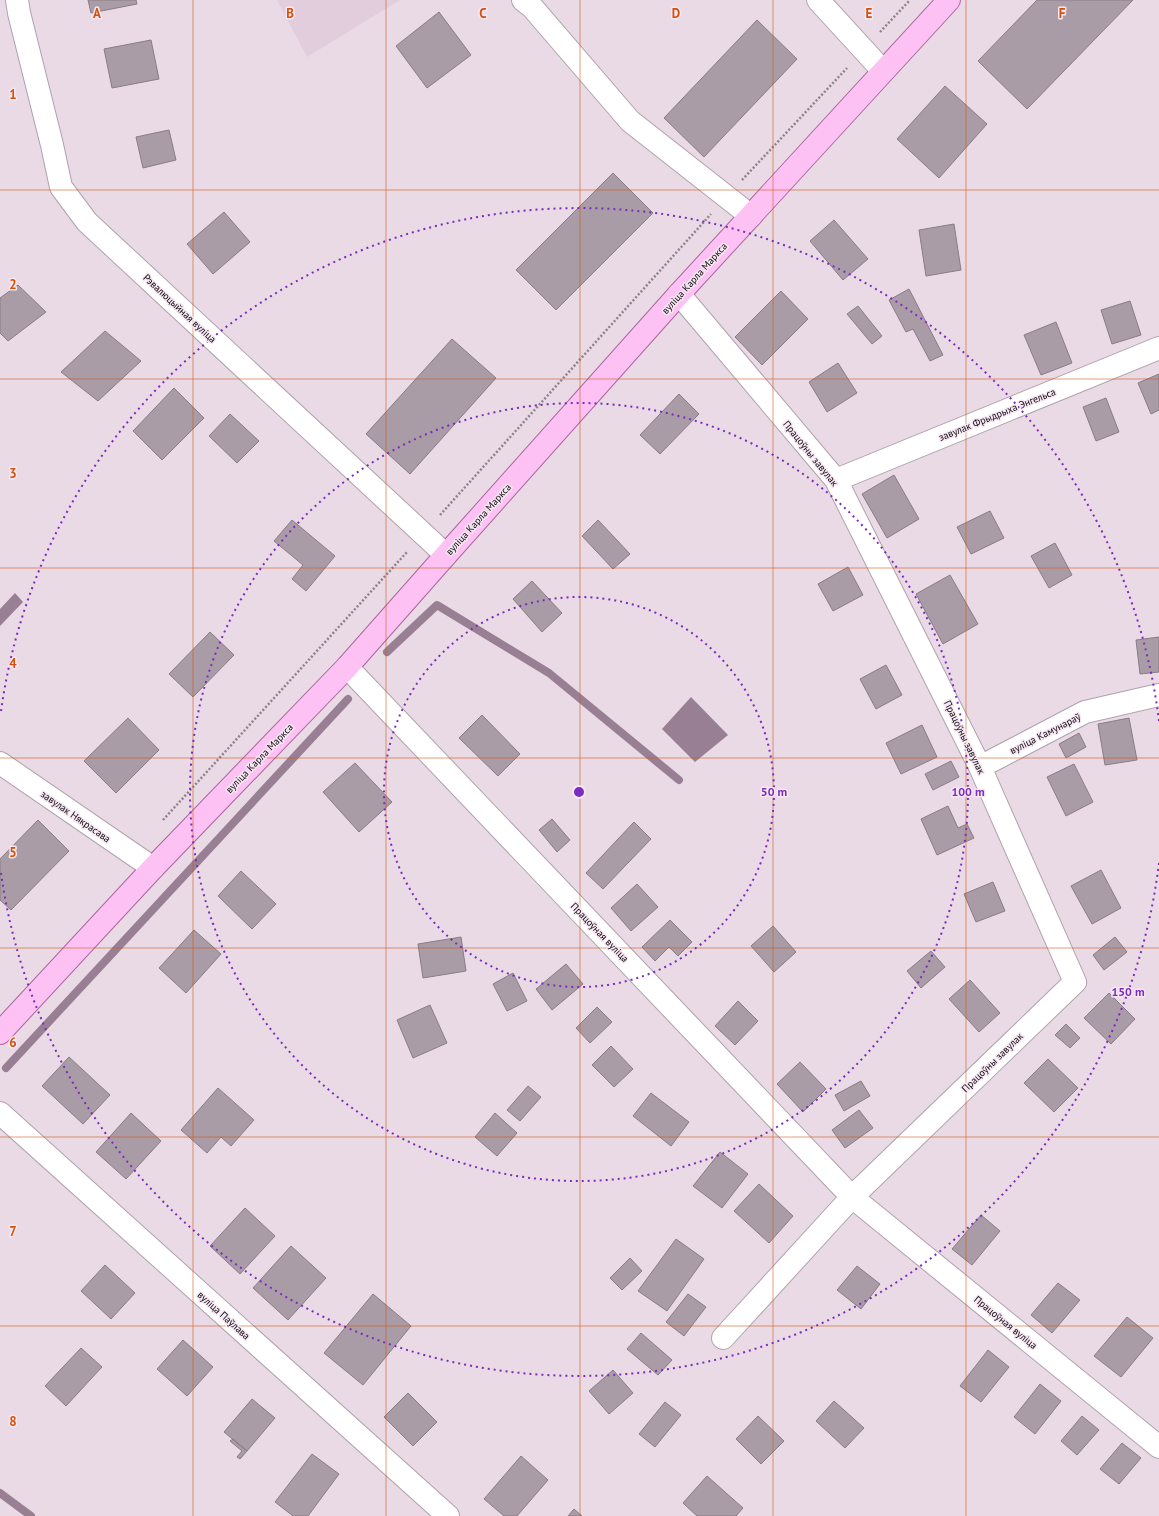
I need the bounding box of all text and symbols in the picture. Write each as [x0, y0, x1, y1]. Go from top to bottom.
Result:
text: A [93, 5, 101, 22]
text: B [286, 5, 294, 22]
text: C [479, 5, 487, 22]
text: D [672, 5, 680, 22]
text: E [866, 5, 873, 22]
text: F [1059, 5, 1066, 22]
text: 1 [9, 86, 17, 103]
street label: вуліца Карла Маркса [659, 240, 730, 317]
street label: Рэвалюцыйная вуліца [140, 271, 219, 346]
text: 2 [9, 276, 17, 293]
street label: завулак Фрыдрыха Энгельса [937, 385, 1058, 444]
street label: Працоўны завулак [780, 418, 841, 489]
text: 3 [9, 465, 17, 482]
street label: вуліца Карла Маркса [443, 481, 514, 558]
text: 4 [9, 655, 17, 672]
street label: Працоўны завулак [941, 698, 988, 777]
street label: вуліца Камунараў [1008, 710, 1083, 757]
street label: вуліца Карла Маркса [223, 721, 296, 796]
text: 50 m [761, 784, 787, 799]
text: 100 m [951, 784, 985, 799]
centre of rings [572, 785, 586, 799]
street label: завулак Някрасава [38, 787, 113, 845]
text: 5 [9, 844, 17, 861]
street label: Працоўная вуліца [568, 900, 631, 965]
text: 150 m [1111, 984, 1145, 999]
street label: Працоўны завулак [959, 1030, 1026, 1095]
text: 6 [9, 1034, 17, 1051]
text: 7 [9, 1223, 17, 1240]
street label: вуліца Паўлава [195, 1288, 253, 1342]
street label: Працоўная вуліца [971, 1293, 1040, 1352]
text: 8 [9, 1413, 17, 1430]

